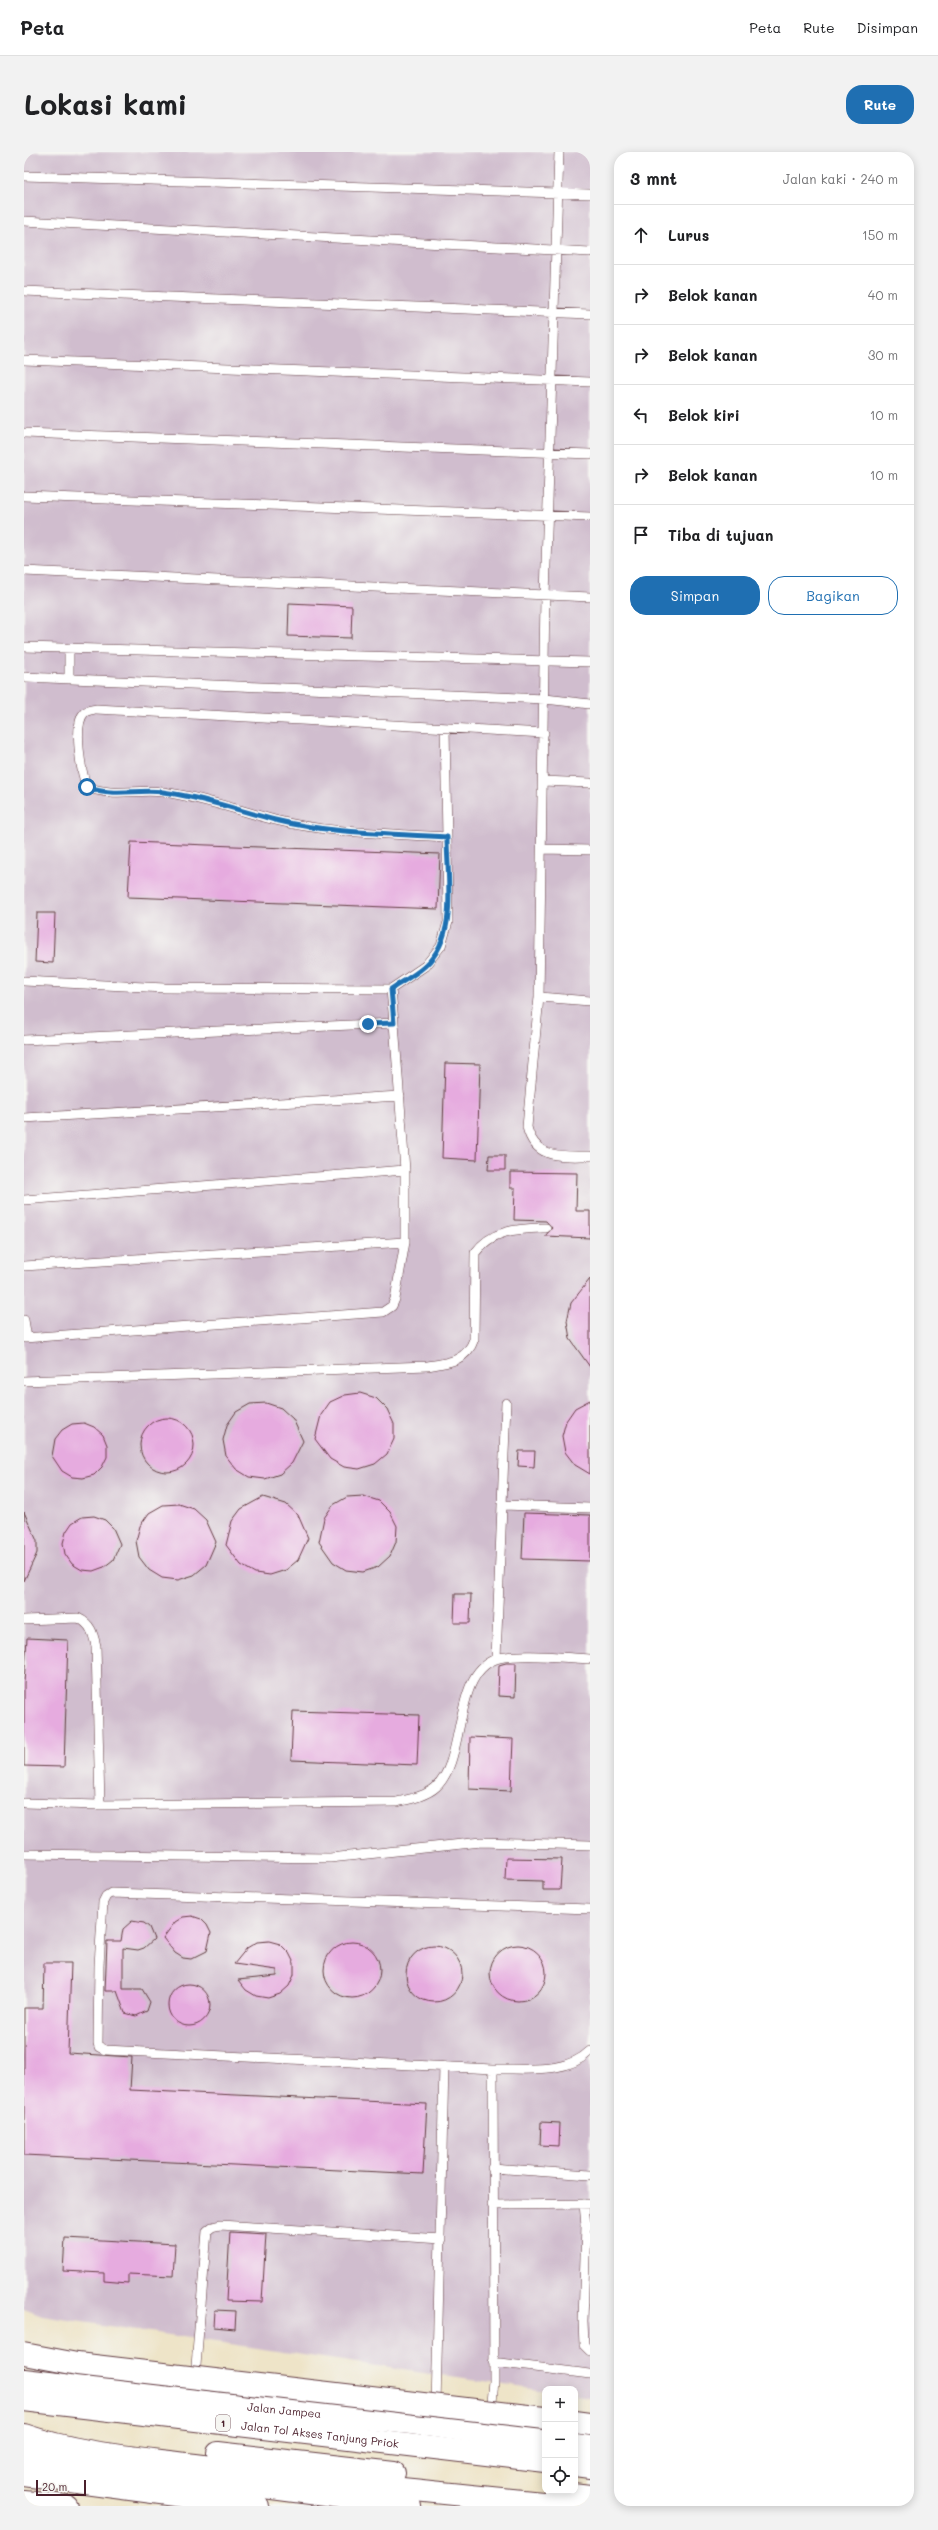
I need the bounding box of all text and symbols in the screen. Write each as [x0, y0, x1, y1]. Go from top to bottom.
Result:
text: Peta [20, 15, 64, 40]
text: Peta [749, 18, 781, 37]
text: Rute [803, 18, 835, 37]
text: Disimpan [857, 18, 918, 37]
button: Rute [846, 85, 914, 124]
text: Lokasi kami [24, 86, 187, 122]
text: 3 mnt [630, 167, 677, 189]
text: Jalan kaki · 240 m [783, 170, 898, 187]
icon: ahead [630, 224, 652, 246]
text: Lurus [668, 225, 709, 245]
text: 150 m [862, 226, 898, 243]
icon: right [630, 284, 652, 306]
text: Belok kanan [668, 285, 757, 305]
text: 40 m [868, 286, 898, 303]
icon: right [630, 344, 652, 366]
text: Belok kanan [668, 345, 757, 365]
text: 30 m [868, 346, 898, 363]
icon: left [630, 404, 652, 426]
text: Belok kiri [668, 405, 740, 425]
text: 10 m [870, 406, 898, 423]
icon: right [630, 464, 652, 486]
text: Belok kanan [668, 465, 757, 485]
text: 10 m [870, 466, 898, 483]
icon: arrive [630, 524, 652, 546]
text: Tiba di tujuan [668, 525, 773, 545]
button: Simpan [630, 576, 760, 615]
button: Bagikan [768, 576, 898, 615]
route start [78, 778, 96, 796]
route end [359, 1015, 377, 1033]
map controls [542, 2386, 578, 2494]
button: + [542, 2386, 578, 2422]
street label: Jalan Jampea [246, 2399, 322, 2421]
road number: 1 [216, 2415, 230, 2431]
street label: Jalan Tol Akses Tanjung Priok [240, 2417, 400, 2451]
button: − [542, 2422, 578, 2458]
button: locate [542, 2458, 578, 2494]
scale bar [36, 2478, 86, 2497]
text: 20 m [42, 2479, 67, 2494]

